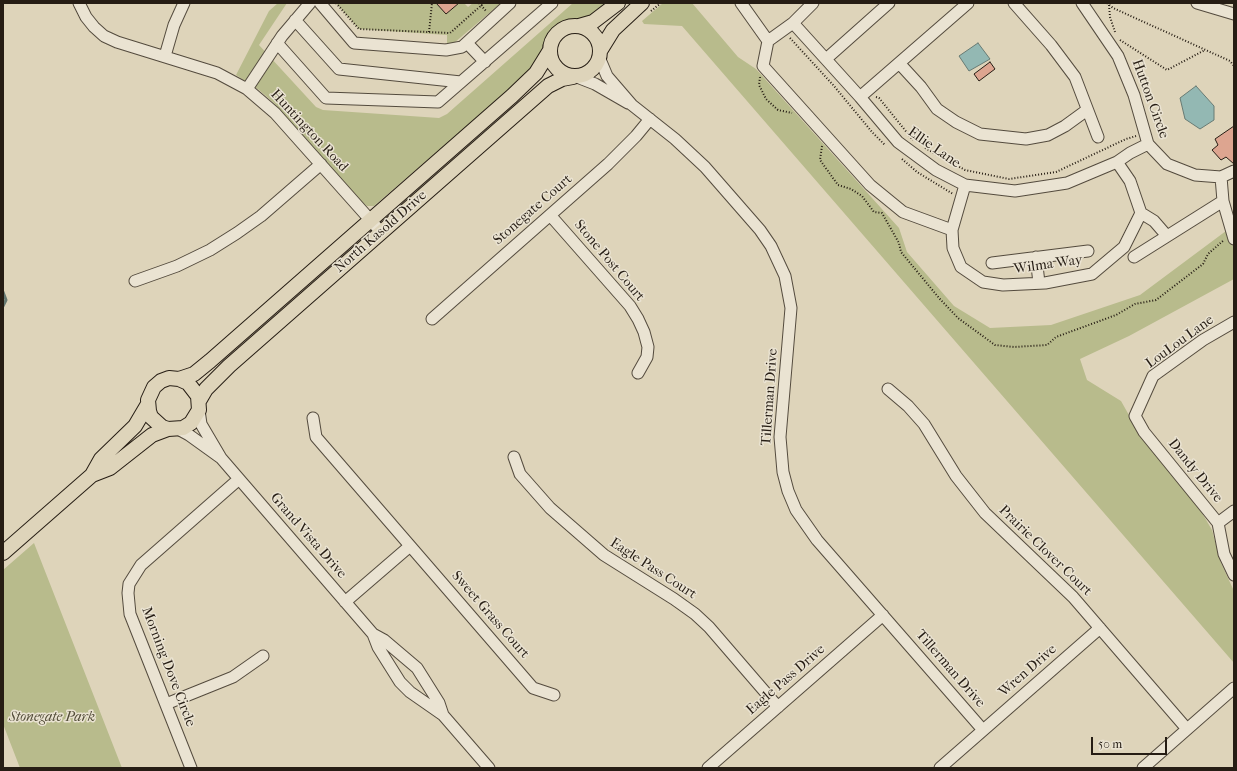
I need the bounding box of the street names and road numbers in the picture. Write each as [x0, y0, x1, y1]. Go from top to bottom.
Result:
street label: Hutton Circle [1128, 57, 1172, 141]
street label: Huntington Road [267, 86, 351, 176]
street label: Ellie Lane [905, 124, 963, 172]
street label: Stonegate Court [490, 171, 576, 249]
street label: North Kasold Drive [331, 187, 431, 277]
street label: Stone Post Court [570, 217, 648, 305]
street label: Wilma Way [1013, 252, 1083, 278]
street label: LouLou Lane [1143, 312, 1217, 372]
street label: Tillerman Drive [758, 348, 782, 446]
street label: Dandy Drive [1164, 436, 1226, 506]
street label: Grand Vista Drive [266, 490, 350, 582]
street label: Prairie Clover Court [995, 502, 1095, 600]
street label: Eagle Pass Court [607, 535, 699, 603]
street label: Sweet Grass Court [448, 568, 532, 662]
street label: Morning Dove Circle [137, 605, 199, 729]
street label: Tillerman Drive [912, 627, 988, 711]
street label: Eagle Pass Drive [743, 641, 829, 719]
street label: Wren Drive [996, 641, 1060, 701]

